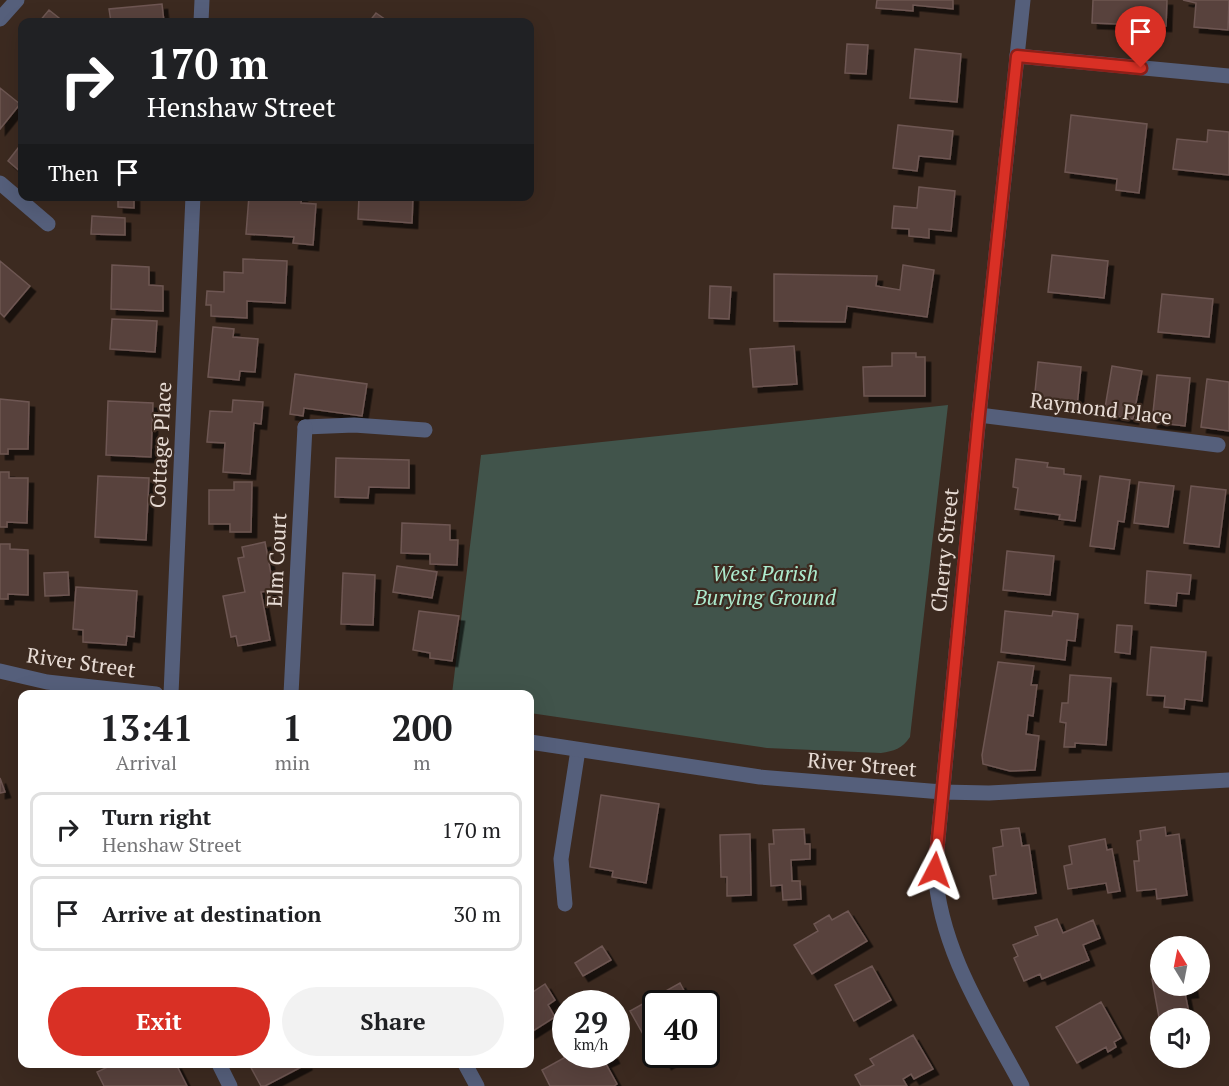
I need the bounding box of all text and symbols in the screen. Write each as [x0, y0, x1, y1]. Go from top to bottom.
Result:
pin [1115, 6, 1166, 68]
icon: arrive [1124, 15, 1157, 48]
text: 170 m [147, 35, 268, 91]
icon: right [48, 42, 126, 120]
text: Henshaw Street [147, 89, 336, 125]
icon: arrive [111, 156, 144, 189]
text: Then [48, 158, 99, 187]
street label: Cottage Place [143, 381, 177, 509]
street label: Raymond Place [1028, 385, 1174, 431]
street label: Cherry Street [924, 486, 964, 613]
street label: Elm Court [260, 512, 292, 608]
park label: West Parish Burying Ground [693, 559, 837, 611]
street label: River Street [25, 641, 138, 684]
text: 13:41 [100, 704, 193, 751]
text: 1 [282, 704, 303, 751]
text: 200 [391, 704, 452, 751]
street label: River Street [806, 745, 918, 783]
text: Arrival [116, 749, 177, 776]
text: min [275, 749, 310, 776]
text: m [413, 749, 431, 776]
text: Turn right [102, 802, 211, 831]
icon: right [51, 813, 84, 846]
text: 170 m [441, 815, 501, 844]
text: Henshaw Street [102, 831, 242, 858]
position arrow [903, 838, 967, 902]
icon: arrive [51, 897, 84, 930]
text: Arrive at destination [102, 899, 321, 928]
text: 30 m [453, 899, 501, 928]
north arrow [1150, 936, 1210, 996]
map controls [1150, 936, 1210, 1068]
button: Exit [48, 987, 270, 1056]
button: Share [282, 987, 504, 1056]
speed limit sign: 40 [642, 990, 720, 1068]
text: 29 [574, 1002, 608, 1042]
button: sound [1150, 1008, 1210, 1068]
text: km/h [574, 1034, 608, 1054]

